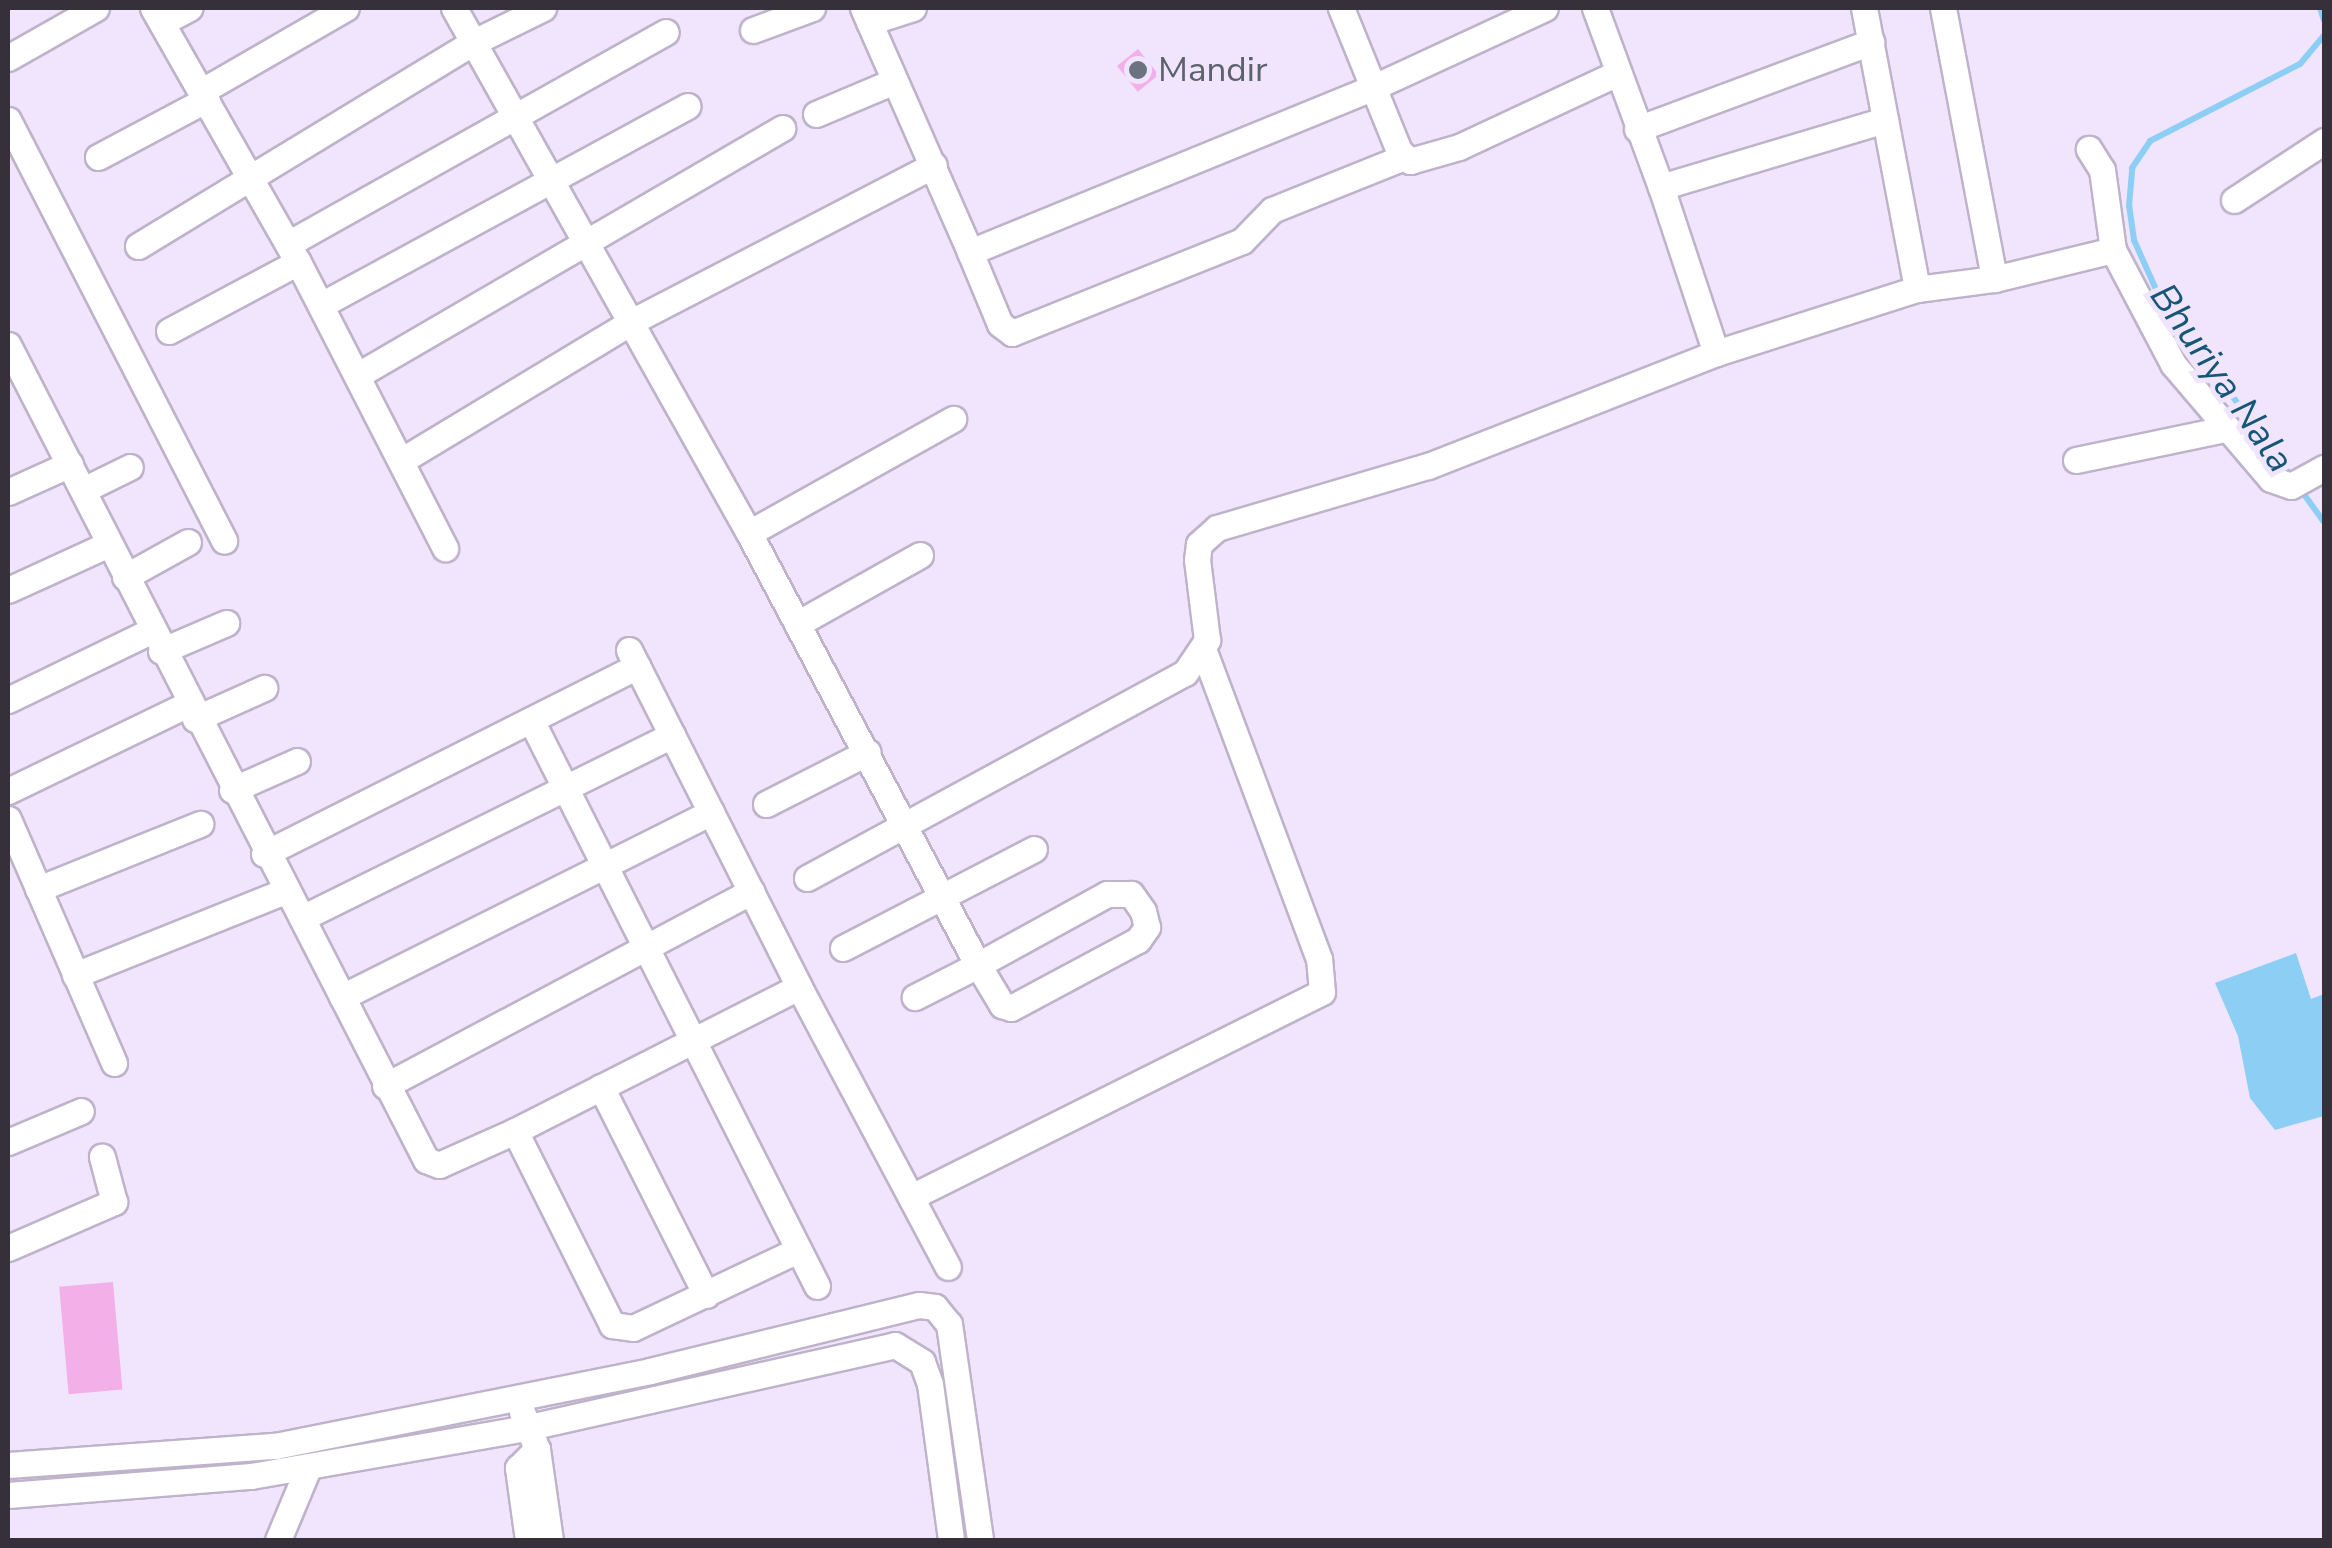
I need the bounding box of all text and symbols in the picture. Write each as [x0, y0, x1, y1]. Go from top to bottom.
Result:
place label: Mandir [1158, 49, 1267, 91]
marker: Mandir [1127, 59, 1149, 81]
water label: Bhuriya Nala [2140, 275, 2304, 481]

